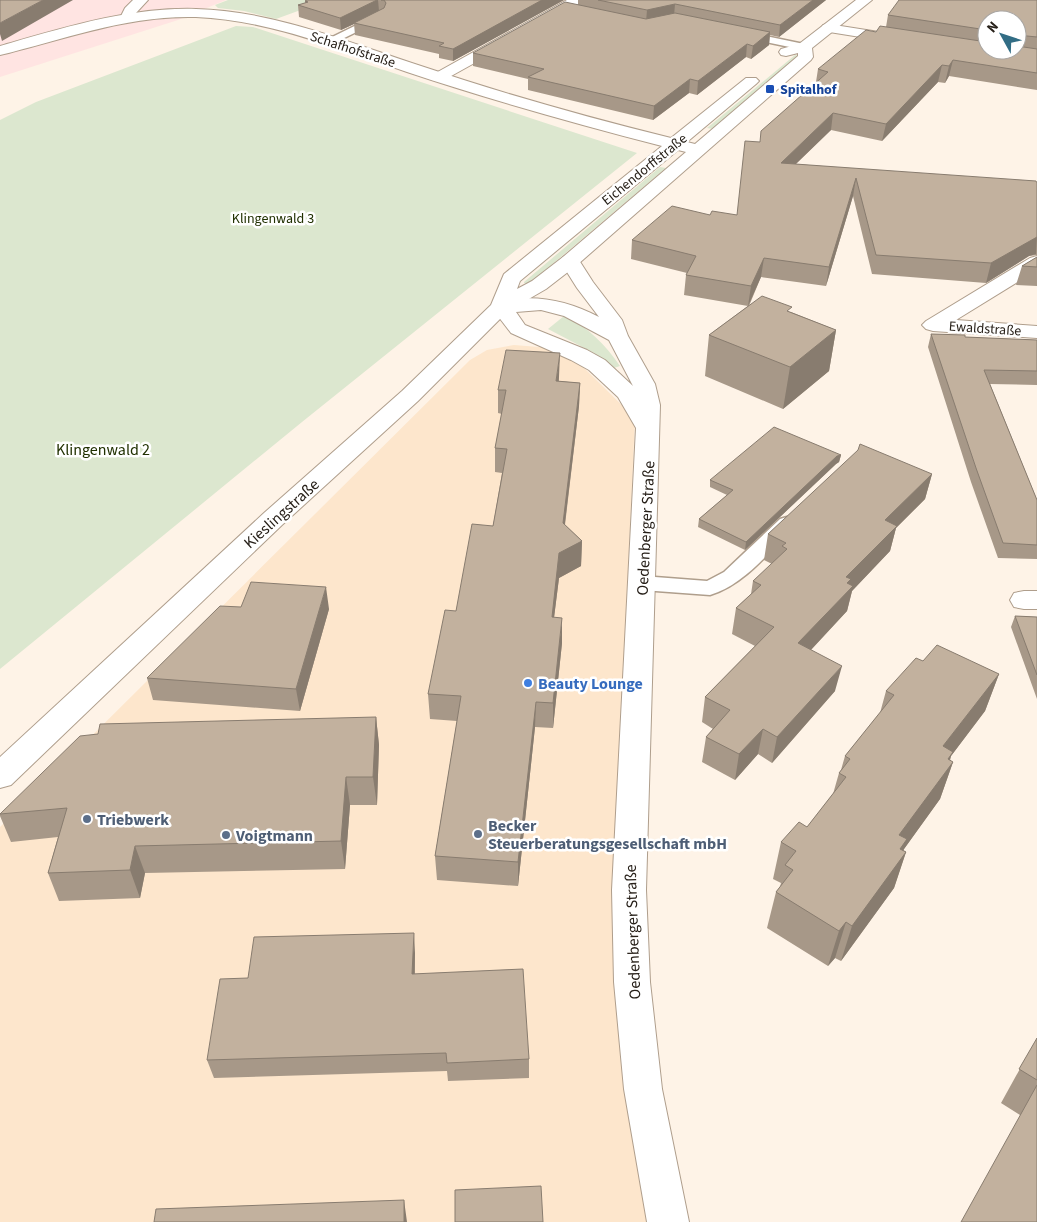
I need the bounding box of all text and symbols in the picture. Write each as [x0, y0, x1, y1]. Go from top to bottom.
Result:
north arrow [977, 10, 1027, 60]
text: N [982, 17, 1003, 37]
street label: Schafhofstraße [307, 27, 398, 73]
place label: Spitalhof [780, 80, 838, 100]
marker: Spitalhof [764, 83, 776, 95]
street label: Eichendorffstraße [598, 129, 692, 210]
park label: Klingenwald 3 [232, 209, 314, 229]
street label: Ewaldstraße [948, 316, 1022, 342]
park label: Klingenwald 2 [56, 439, 150, 461]
street label: Oedenberger Straße [631, 460, 661, 596]
street label: Kieslingstraße [239, 474, 324, 554]
place label: Beauty Lounge [538, 673, 643, 695]
marker: Beauty Lounge [522, 677, 534, 689]
place label: Triebwerk [97, 809, 169, 831]
marker: Triebwerk [81, 813, 93, 825]
place label: Becker Steuerberatungsgesellschaft mbH [488, 815, 727, 855]
place label: Voigtmann [235, 825, 313, 847]
marker: Becker Steuerberatungsgesellschaft mbH [472, 828, 484, 840]
marker: Voigtmann [220, 829, 232, 841]
street label: Oedenberger Straße [620, 864, 646, 1000]

